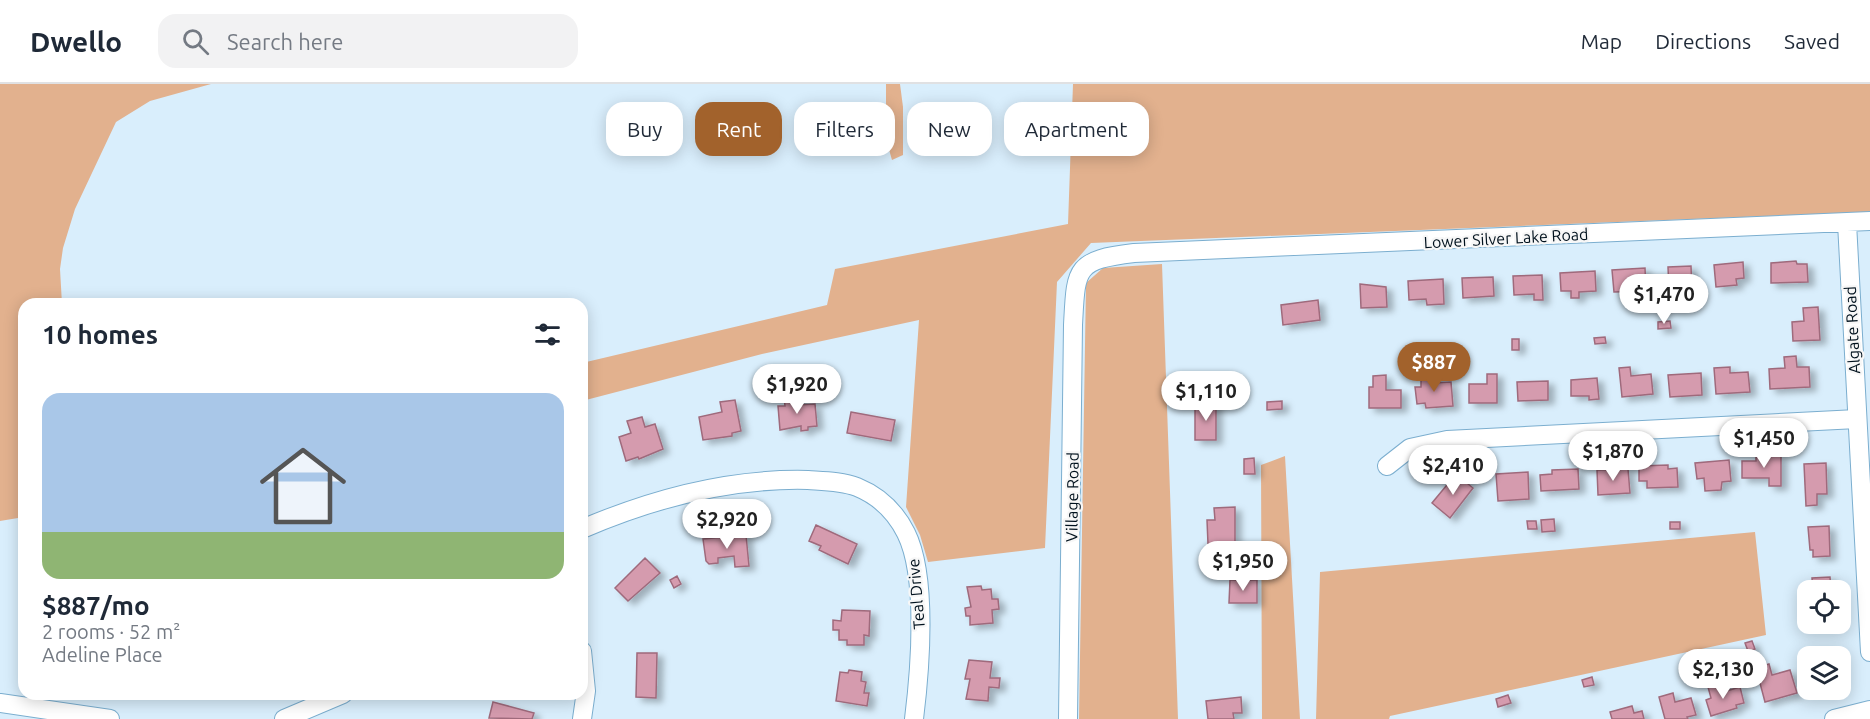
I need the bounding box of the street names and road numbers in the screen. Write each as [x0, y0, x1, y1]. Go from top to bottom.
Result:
street label: Lower Silver Lake Road [1423, 225, 1589, 251]
street label: Algate Road [1841, 286, 1863, 374]
street label: Village Road [1062, 452, 1082, 542]
street label: Teal Drive [904, 558, 928, 630]

